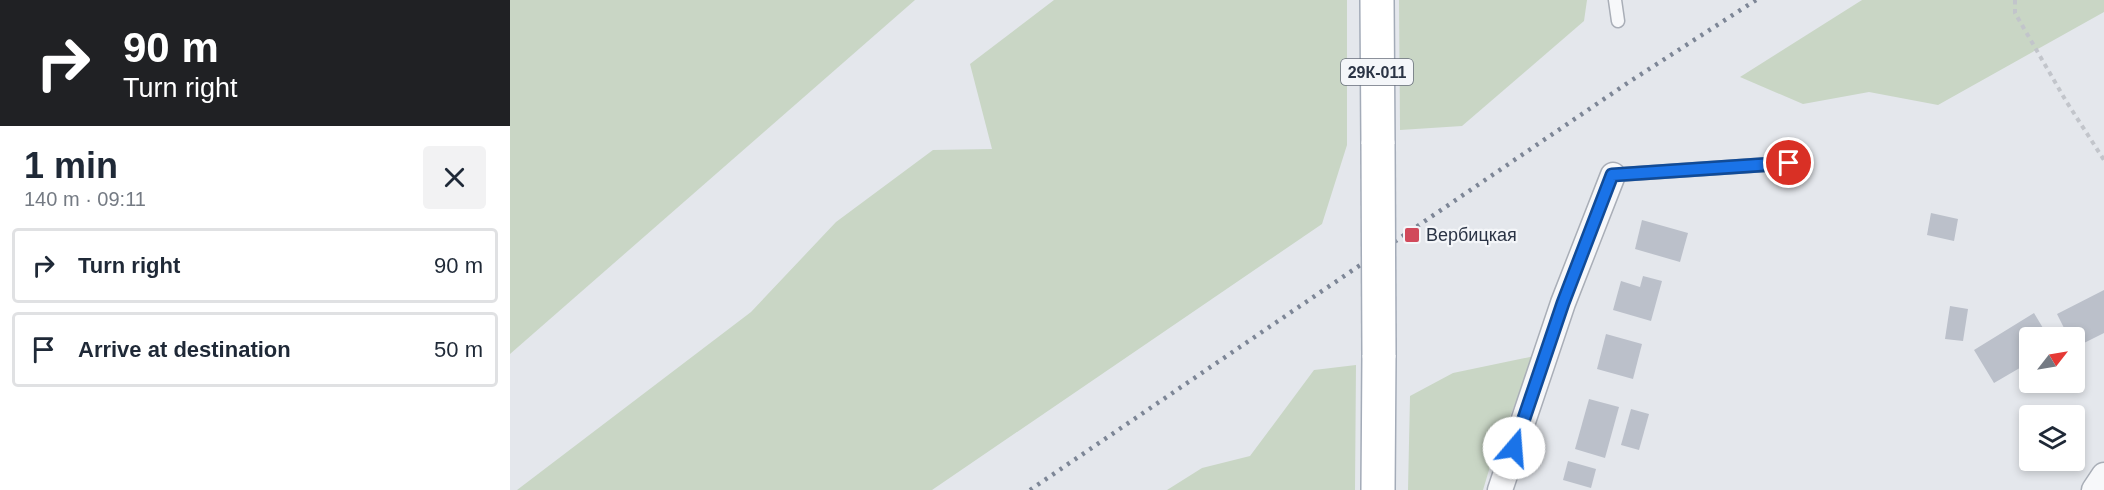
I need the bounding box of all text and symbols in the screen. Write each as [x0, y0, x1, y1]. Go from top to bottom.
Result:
icon: right [24, 24, 102, 102]
text: 90 m [123, 24, 219, 71]
road number: 29К-011 [1341, 59, 1413, 85]
text: Turn right [123, 73, 238, 103]
pin [1763, 137, 1814, 188]
text: 1 min [24, 145, 118, 186]
button: close [423, 146, 486, 209]
icon: arrive [1772, 146, 1805, 179]
text: 140 m · 09:11 [24, 188, 146, 210]
place label: Вербицкая [1426, 225, 1517, 245]
marker: Вербицкая [1403, 226, 1421, 244]
icon: right [27, 249, 60, 282]
text: Turn right [78, 253, 180, 278]
text: 90 m [434, 253, 483, 278]
north arrow [2019, 327, 2085, 393]
map controls [2019, 327, 2085, 471]
icon: arrive [27, 333, 60, 366]
text: Arrive at destination [78, 337, 291, 362]
text: 50 m [434, 337, 483, 362]
button: layers [2019, 405, 2085, 471]
position arrow [1482, 416, 1546, 480]

